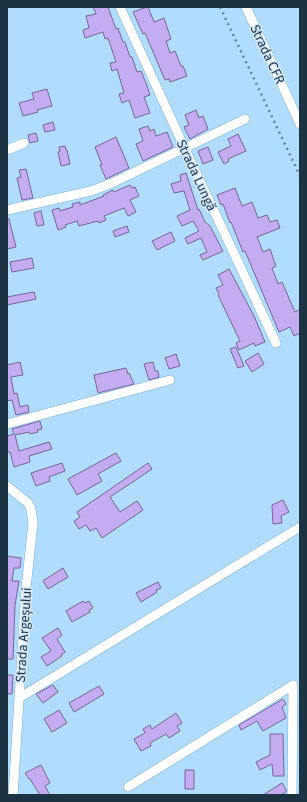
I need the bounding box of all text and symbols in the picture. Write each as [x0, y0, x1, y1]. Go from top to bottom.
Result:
street label: Strada CFR [245, 21, 290, 88]
street label: Strada Lungă [171, 136, 221, 215]
street label: Strada Argeșului [11, 587, 37, 683]

